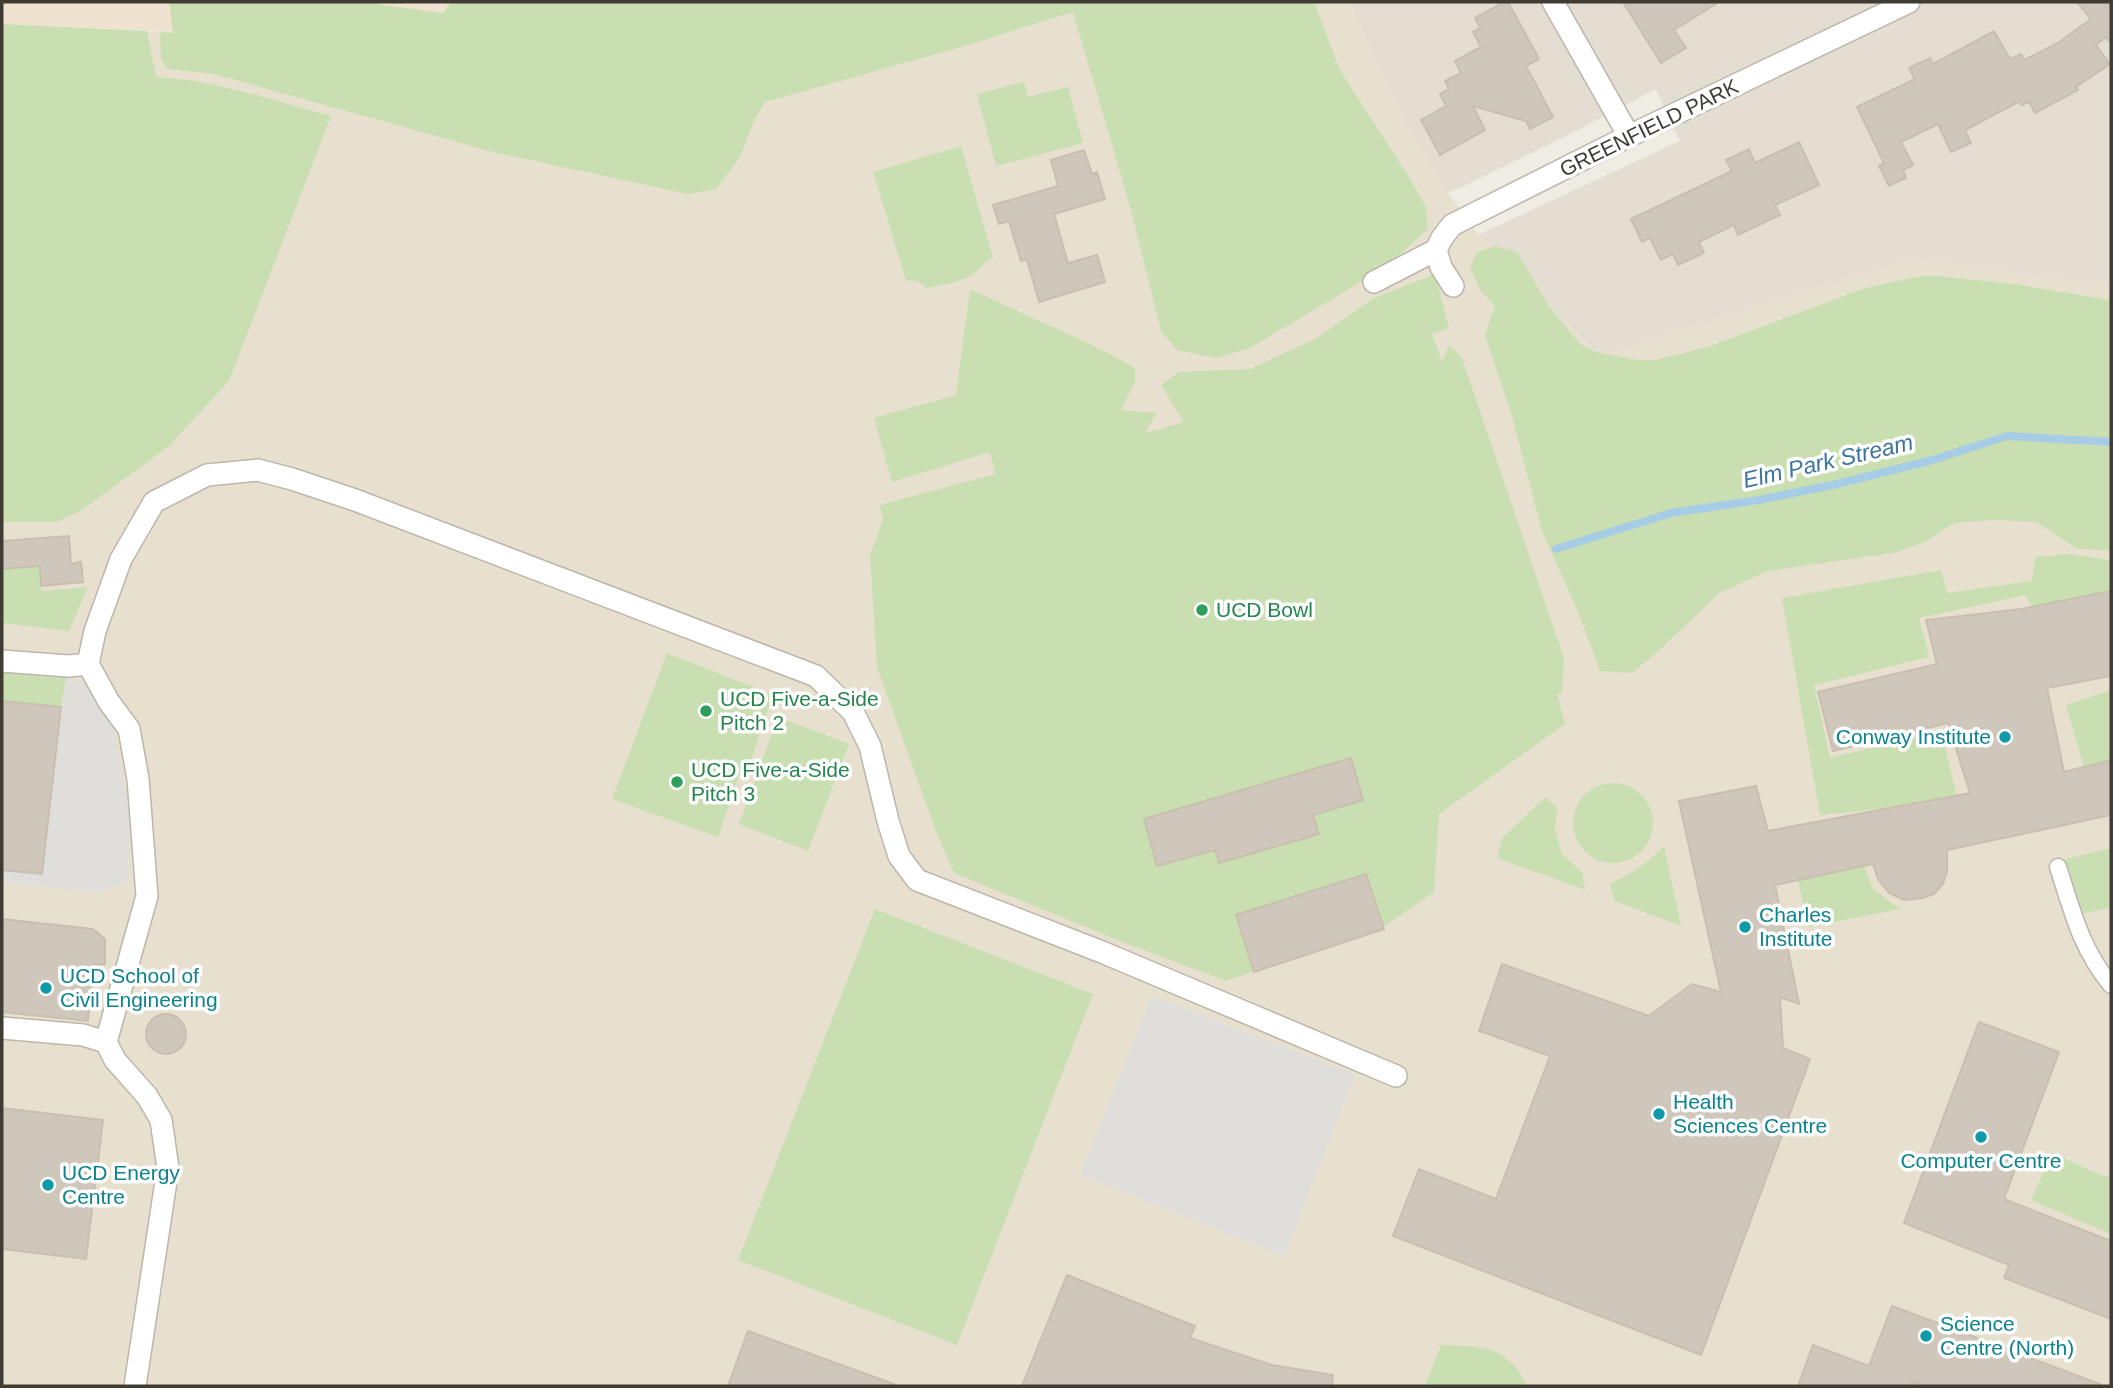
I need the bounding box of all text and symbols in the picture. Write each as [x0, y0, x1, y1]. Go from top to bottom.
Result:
street label: GREENFIELD PARK [1556, 74, 1742, 181]
water label: Elm Park Stream [1740, 429, 1916, 493]
place label: UCD Bowl [1216, 598, 1313, 621]
marker: UCD Bowl [1194, 602, 1210, 618]
place label: UCD Five-a-Side Pitch 2 [720, 687, 879, 734]
marker: UCD Five-a-Side Pitch 2 [698, 703, 714, 719]
place label: Conway Institute [1836, 725, 1991, 748]
marker: Conway Institute [1997, 729, 2013, 745]
place label: UCD Five-a-Side Pitch 3 [691, 758, 850, 805]
marker: UCD Five-a-Side Pitch 3 [669, 774, 685, 790]
place label: Charles Institute [1759, 903, 1833, 950]
marker: Charles Institute [1737, 919, 1753, 935]
place label: UCD School of Civil Engineering [60, 964, 218, 1011]
marker: UCD School of Civil Engineering [38, 980, 54, 996]
place label: Health Sciences Centre [1673, 1090, 1827, 1137]
marker: Health Sciences Centre [1651, 1106, 1667, 1122]
marker: Computer Centre [1973, 1129, 1989, 1145]
place label: Computer Centre [1900, 1149, 2062, 1172]
place label: UCD Energy Centre [62, 1161, 180, 1208]
marker: UCD Energy Centre [40, 1177, 56, 1193]
place label: Science Centre (North) [1940, 1312, 2074, 1359]
marker: Science Centre (North) [1918, 1328, 1934, 1344]

